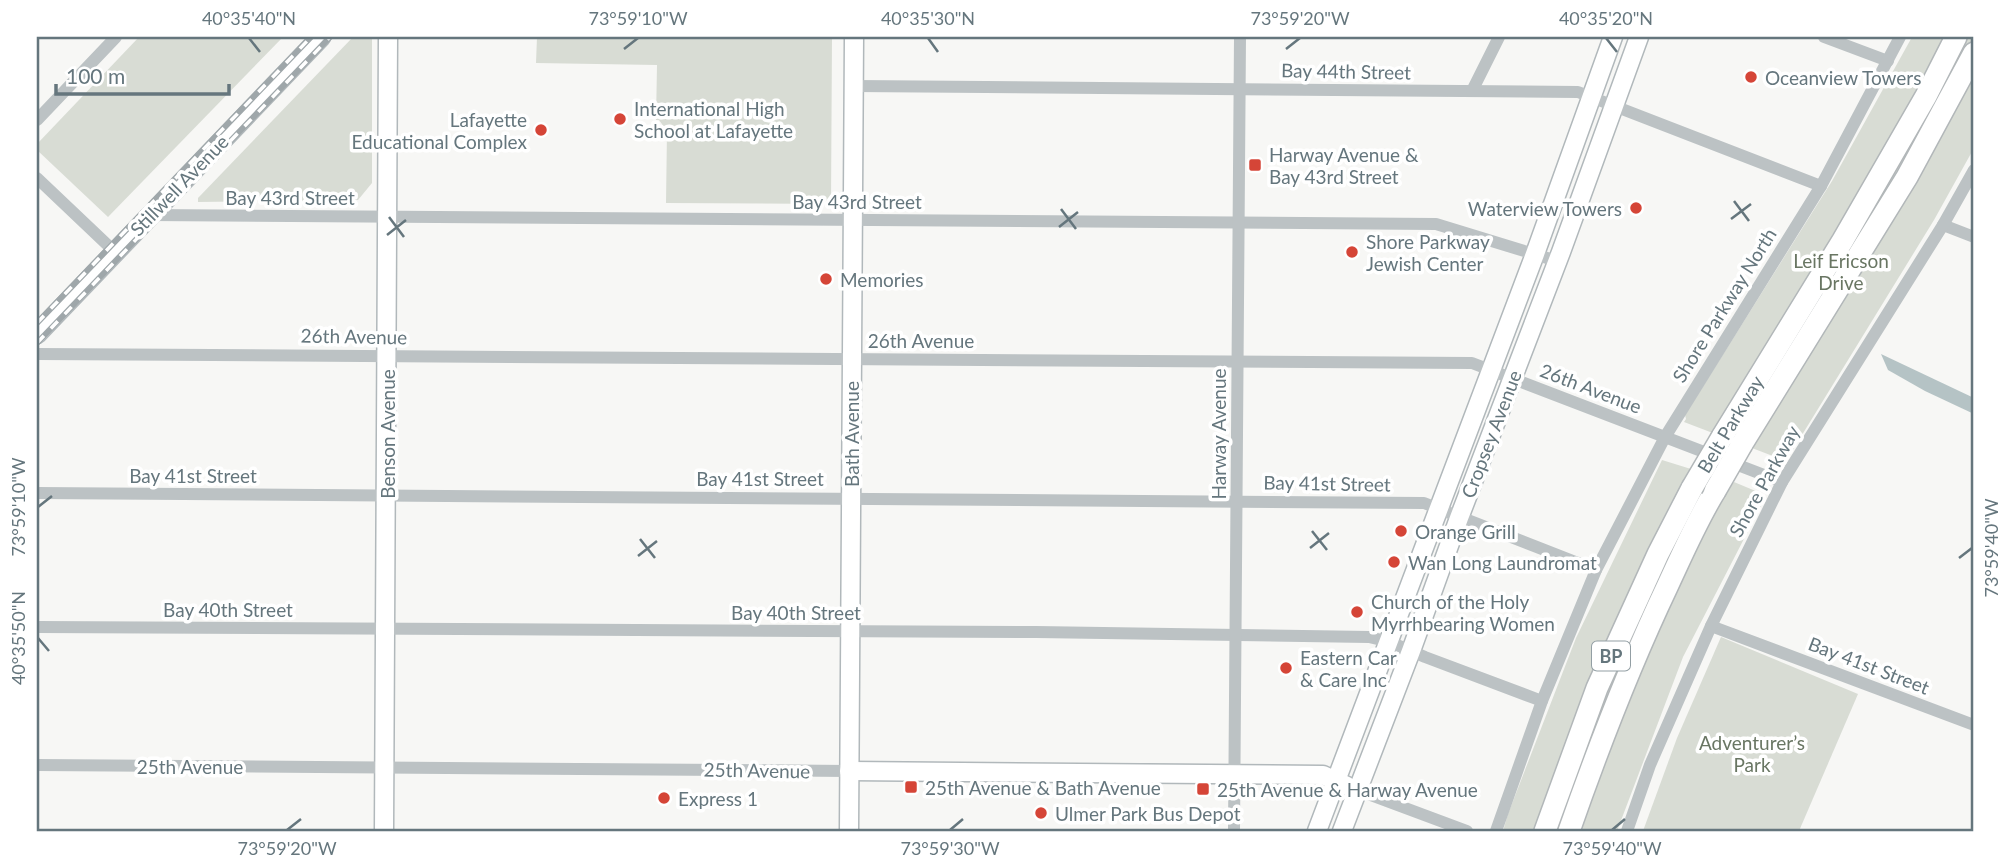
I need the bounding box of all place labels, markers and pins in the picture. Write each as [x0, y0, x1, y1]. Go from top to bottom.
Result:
place label: Oceanview Towers [1765, 66, 1921, 89]
marker: Oceanview Towers [1743, 69, 1759, 85]
place label: International High School at Lafayette [634, 97, 793, 142]
place label: Lafayette Educational Complex [352, 108, 528, 153]
marker: International High School at Lafayette [612, 111, 628, 127]
marker: Lafayette Educational Complex [533, 122, 549, 138]
place label: Harway Avenue & Bay 43rd Street [1269, 143, 1419, 188]
marker: Harway Avenue & Bay 43rd Street [1247, 157, 1263, 173]
place label: Waterview Towers [1468, 197, 1622, 220]
marker: Waterview Towers [1628, 200, 1644, 216]
place label: Shore Parkway Jewish Center [1366, 230, 1490, 275]
marker: Shore Parkway Jewish Center [1344, 244, 1360, 260]
place label: Memories [840, 268, 924, 291]
marker: Memories [818, 271, 834, 287]
place label: Orange Grill [1415, 520, 1516, 543]
marker: Orange Grill [1393, 523, 1409, 539]
place label: Wan Long Laundromat [1408, 551, 1597, 574]
marker: Wan Long Laundromat [1386, 554, 1402, 570]
place label: Church of the Holy Myrrhbearing Women [1371, 590, 1555, 635]
marker: Church of the Holy Myrrhbearing Women [1349, 604, 1365, 620]
place label: Eastern Car & Care Inc [1300, 646, 1397, 691]
marker: Eastern Car & Care Inc [1278, 660, 1294, 676]
place label: 25th Avenue & Bath Avenue [925, 776, 1161, 799]
place label: 25th Avenue & Harway Avenue [1217, 778, 1478, 801]
marker: 25th Avenue & Bath Avenue [903, 779, 919, 795]
marker: 25th Avenue & Harway Avenue [1195, 781, 1211, 797]
place label: Express 1 [678, 787, 758, 810]
marker: Express 1 [656, 790, 672, 806]
place label: Ulmer Park Bus Depot [1055, 802, 1241, 825]
marker: Ulmer Park Bus Depot [1033, 805, 1049, 821]

